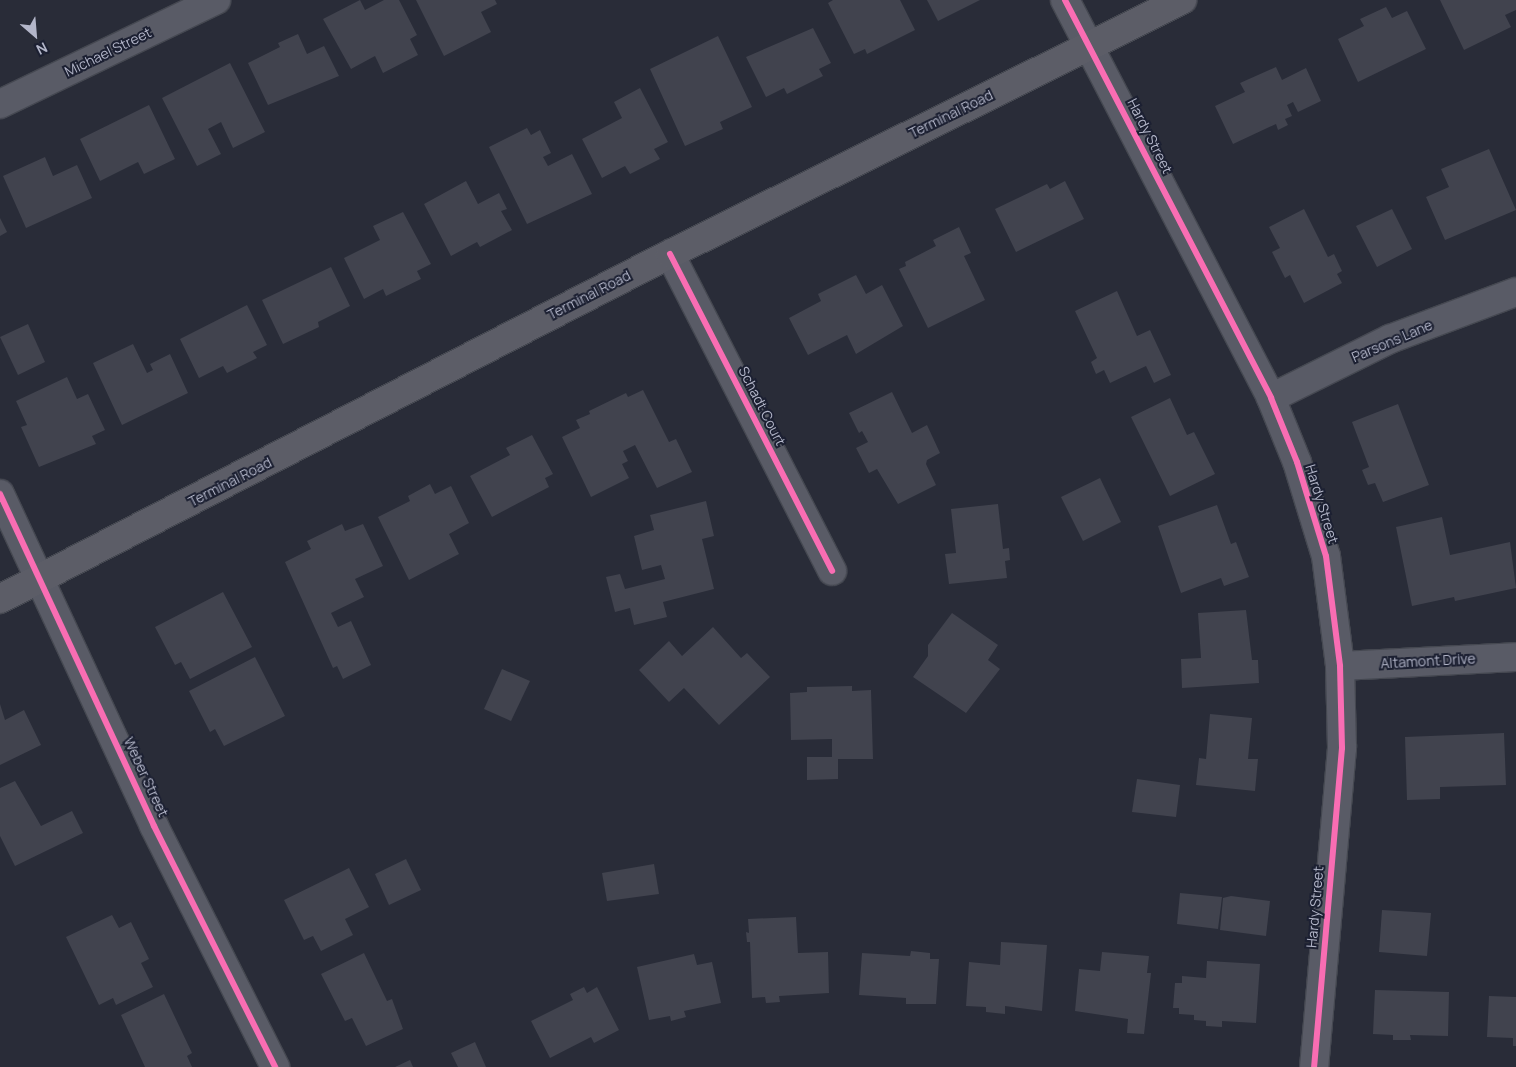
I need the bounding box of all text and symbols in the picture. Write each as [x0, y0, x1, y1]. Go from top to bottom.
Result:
north arrow [10, 10, 60, 60]
street label: Michael Street [62, 24, 154, 80]
text: N [33, 38, 51, 60]
street label: Terminal Road [906, 87, 996, 141]
street label: Hardy Street [1124, 96, 1176, 176]
street label: Terminal Road [545, 267, 633, 323]
street label: Parsons Lane [1349, 316, 1435, 366]
street label: Schadt Court [735, 364, 789, 448]
street label: Terminal Road [186, 454, 274, 510]
street label: Hardy Street [1302, 462, 1342, 546]
street label: Altamont Drive [1380, 650, 1476, 672]
street label: Weber Street [120, 735, 172, 819]
street label: Hardy Street [1303, 865, 1327, 949]

